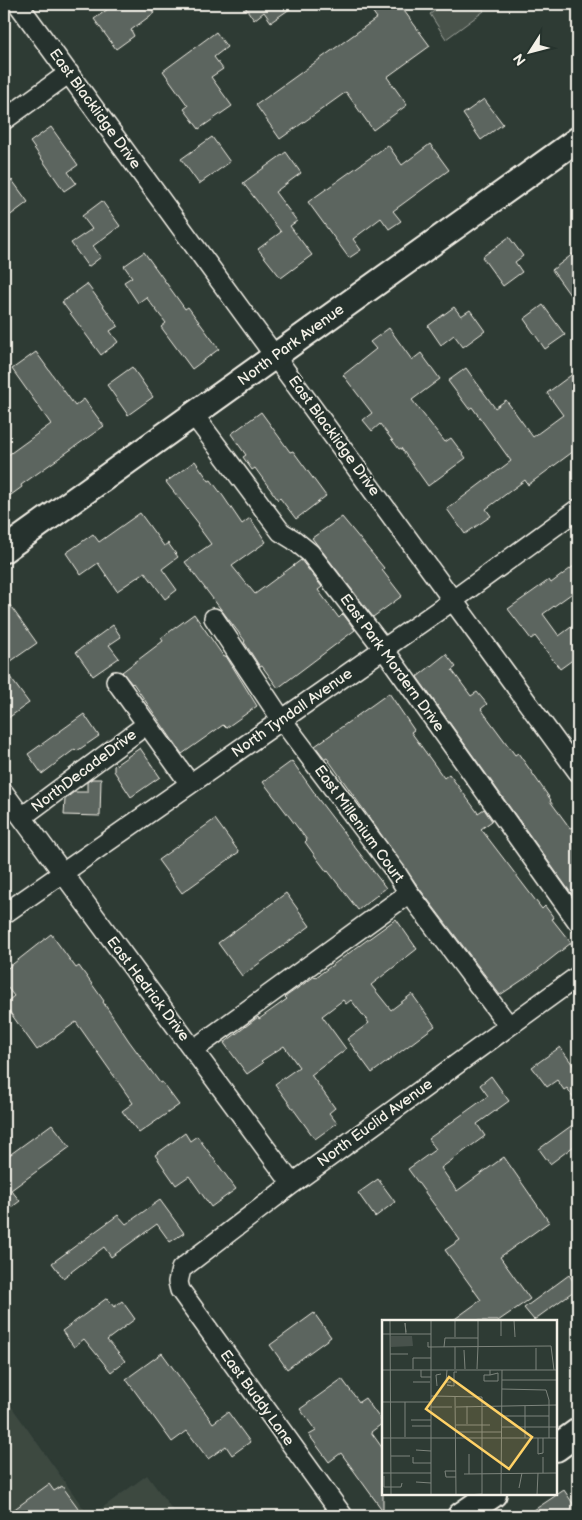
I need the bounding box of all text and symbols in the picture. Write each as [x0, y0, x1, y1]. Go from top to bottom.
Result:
north arrow [504, 28, 554, 78]
street label: East Blacklidge Drive [45, 45, 145, 173]
text: N [510, 50, 530, 69]
street label: North Park Avenue [234, 300, 348, 390]
street label: East Blacklidge Drive [284, 372, 384, 500]
street label: East Park Mordern Drive [336, 590, 448, 736]
street label: North Tyndall Avenue [228, 664, 356, 762]
street label: NorthDecadeDrive [28, 725, 141, 817]
street label: East Millenium Court [310, 761, 408, 887]
street label: East Hedrick Drive [102, 933, 194, 1045]
street label: North Euclid Avenue [314, 1075, 436, 1171]
inset map [382, 1320, 557, 1495]
street label: East Buddy Lane [216, 1346, 298, 1450]

